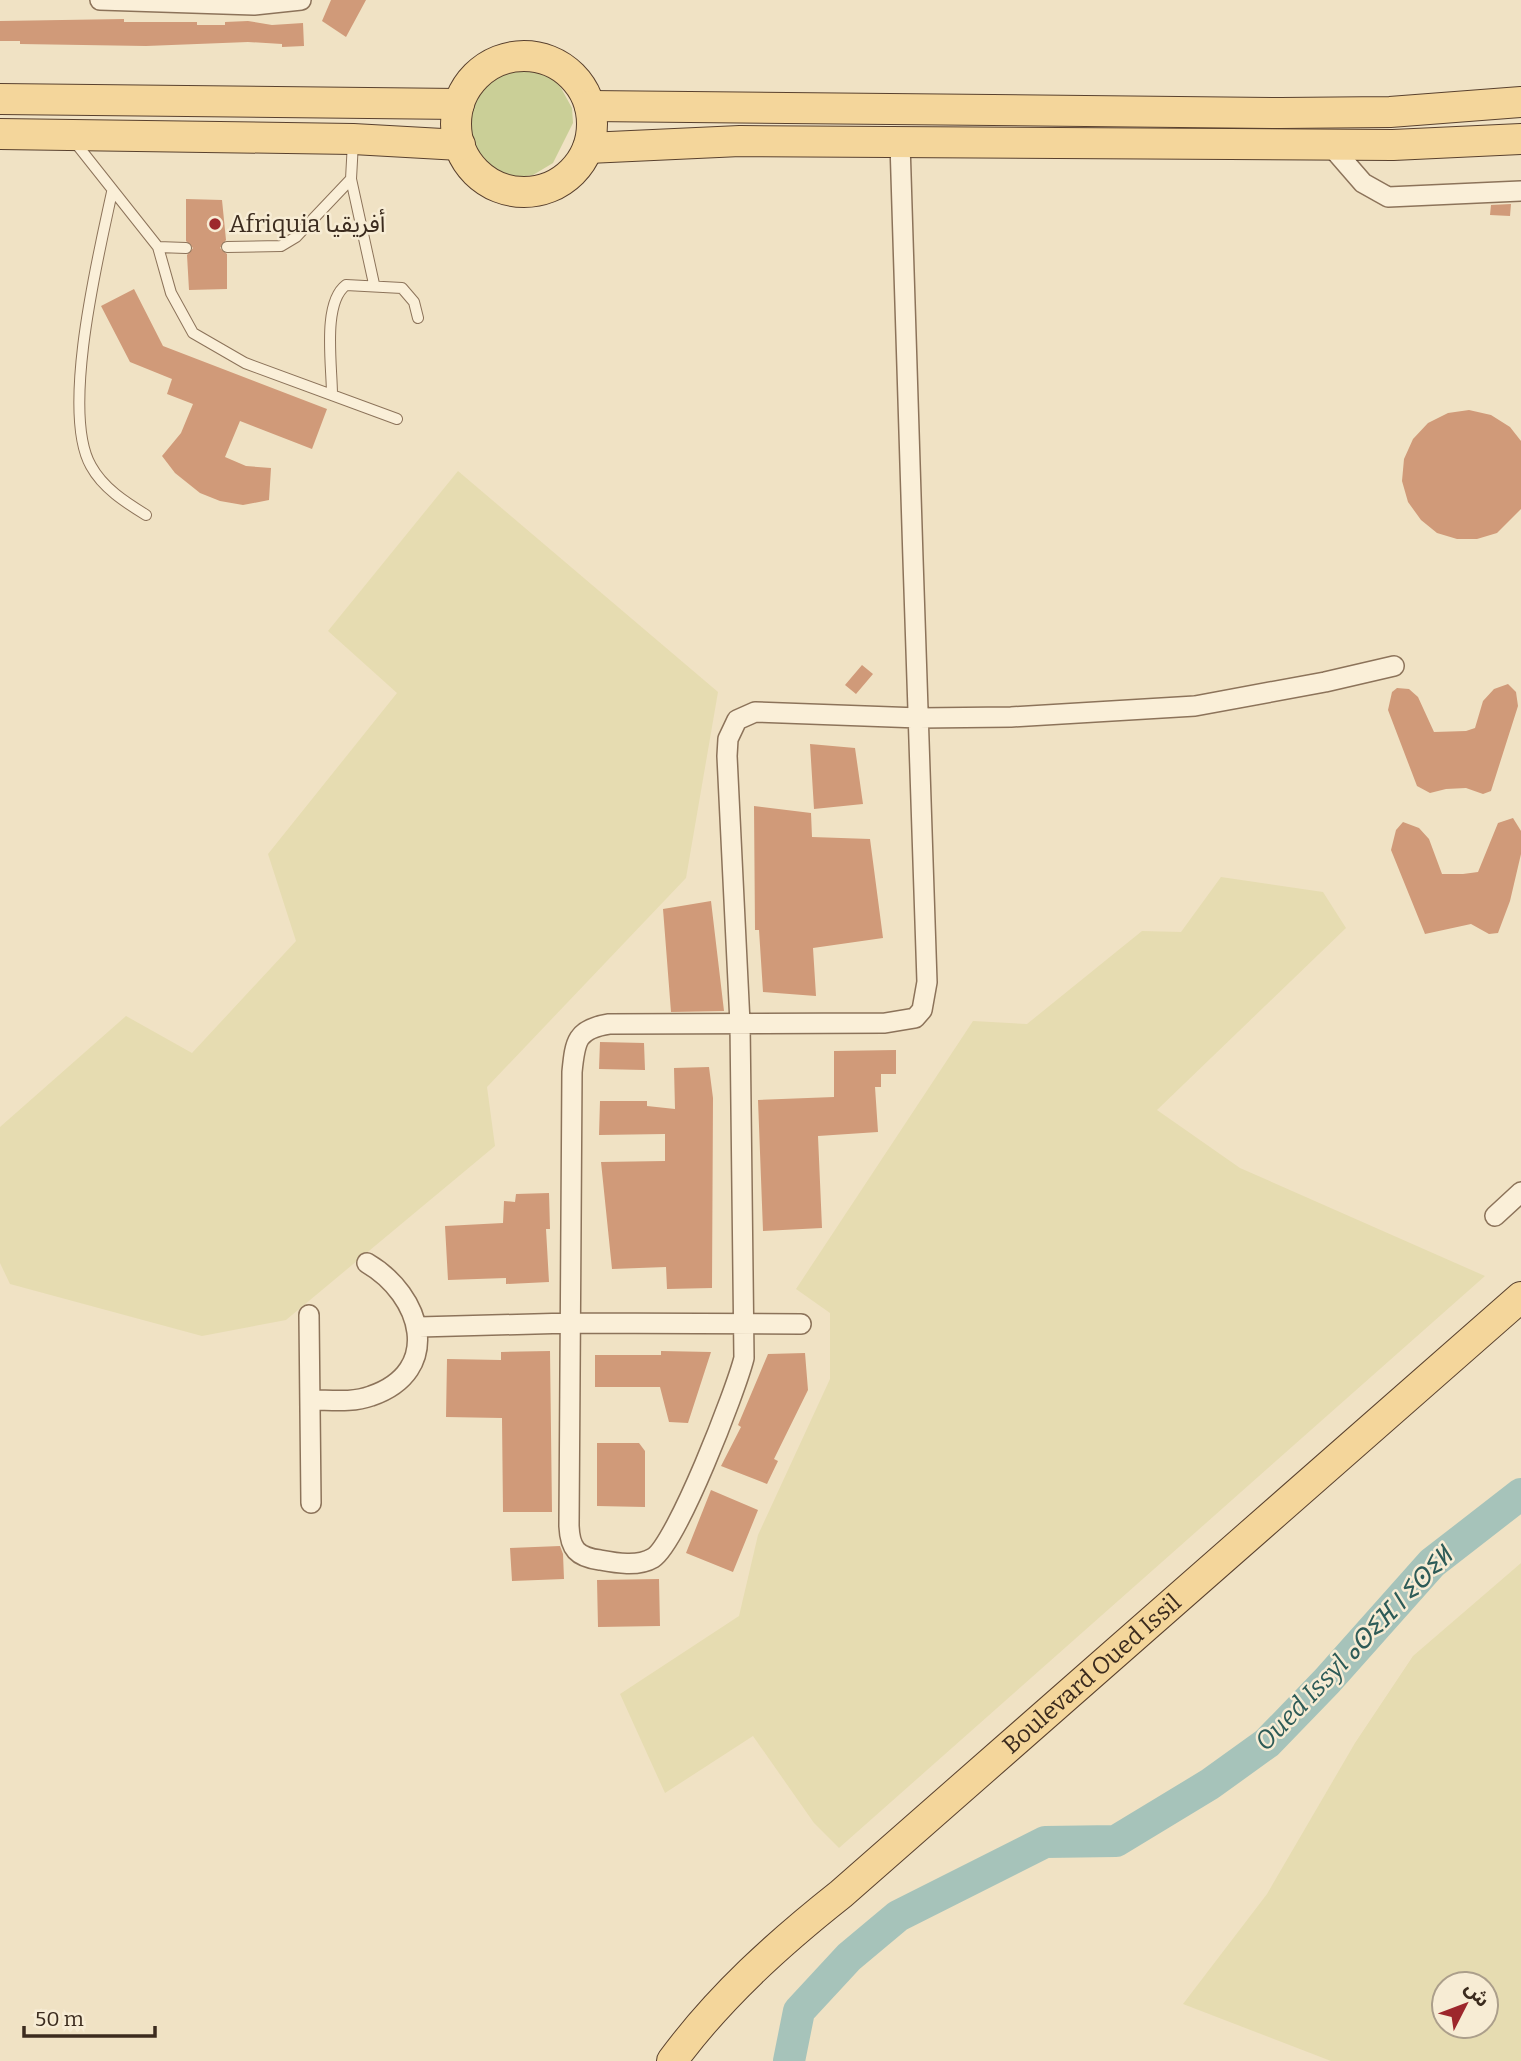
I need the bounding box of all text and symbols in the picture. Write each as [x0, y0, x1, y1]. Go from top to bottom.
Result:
place label: Afriquia أفريقيا [229, 208, 385, 238]
marker: Afriquia أفريقيا [207, 216, 223, 232]
water label: Oued Issyl ⴰⵙⵉⴼ ⵏ ⵉⵙⵉⵍ [1249, 1539, 1461, 1757]
street label: Boulevard Oued Issil [997, 1588, 1187, 1759]
north arrow [1430, 1970, 1500, 2040]
text: ش [1460, 1977, 1495, 2011]
scale bar [24, 1994, 156, 2038]
text: 50 m [35, 2006, 84, 2032]

